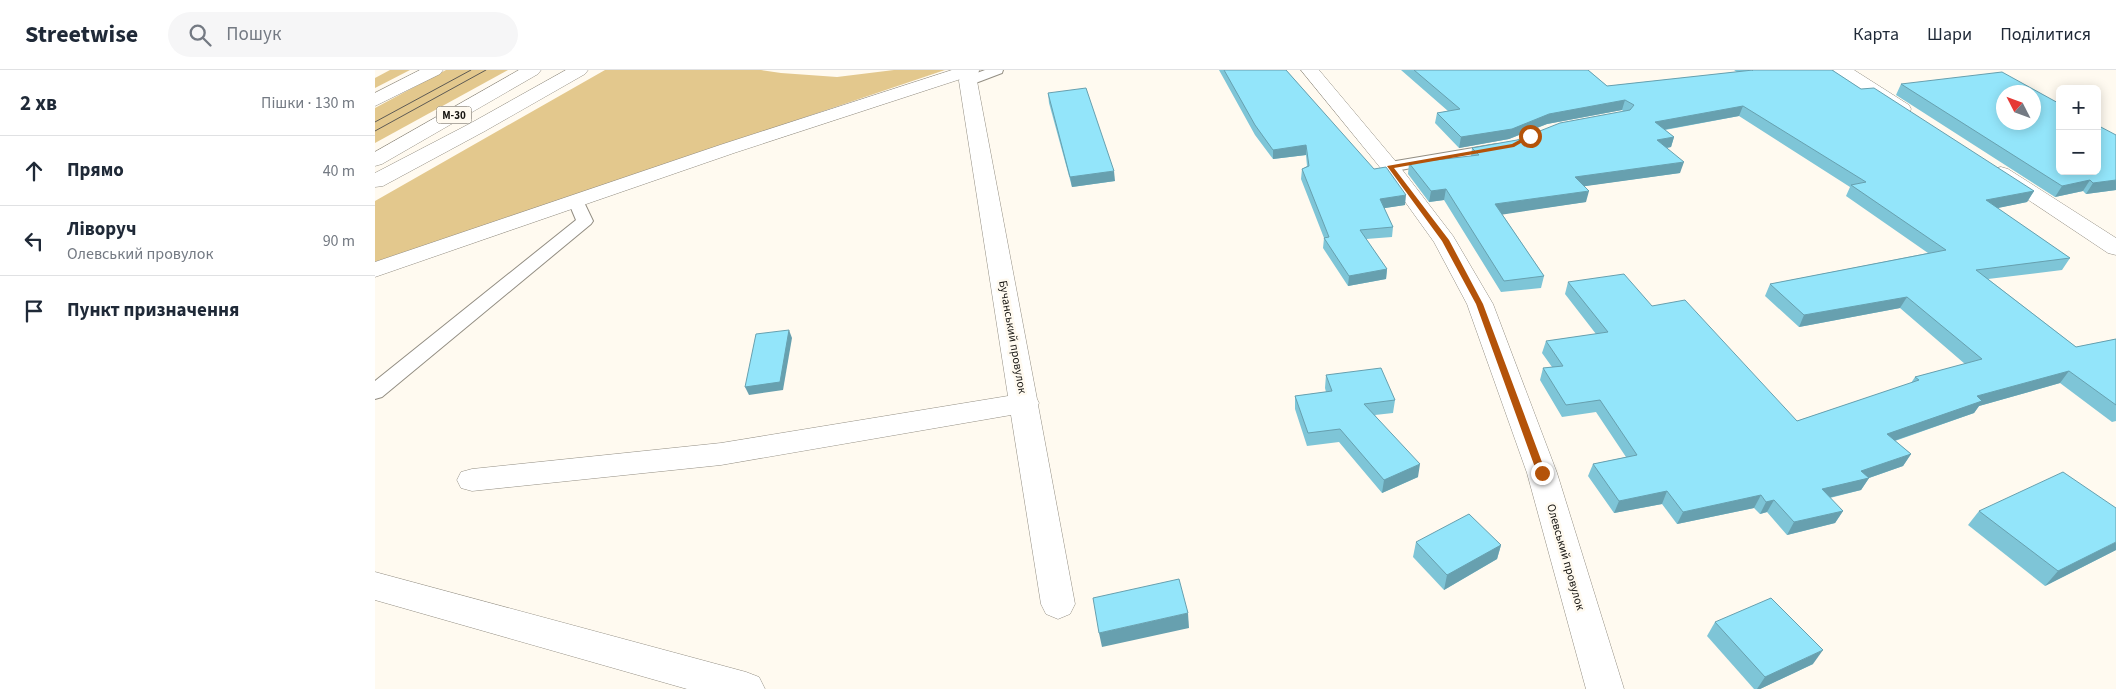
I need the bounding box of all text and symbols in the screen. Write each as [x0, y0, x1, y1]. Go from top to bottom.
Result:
search box [168, 12, 518, 57]
text: Streetwise [25, 17, 138, 52]
icon: search [186, 21, 214, 49]
text: Пошук [226, 21, 281, 48]
text: Карта [1853, 22, 1899, 47]
text: Шари [1927, 22, 1972, 47]
text: Поділитися [2000, 22, 2091, 47]
north arrow [1996, 85, 2041, 130]
map controls [2056, 85, 2101, 175]
button: + [2056, 85, 2101, 130]
text: 2 хв [20, 88, 57, 118]
text: Пішки · 130 m [261, 92, 355, 114]
road number: М-30 [437, 106, 471, 124]
route start [1519, 125, 1542, 148]
button: − [2056, 130, 2101, 175]
icon: ahead [20, 157, 48, 185]
text: Прямо [67, 157, 124, 184]
text: 40 m [323, 160, 355, 182]
text: Ліворуч [67, 216, 136, 243]
icon: left [20, 227, 48, 255]
text: 90 m [323, 230, 355, 252]
text: Олевський провулок [67, 243, 213, 265]
street label: Бучанський провулок [994, 279, 1031, 395]
icon: arrive [20, 297, 48, 325]
text: Пункт призначення [67, 297, 239, 324]
route end [1531, 462, 1554, 485]
street label: Олевський провулок [1542, 502, 1589, 612]

